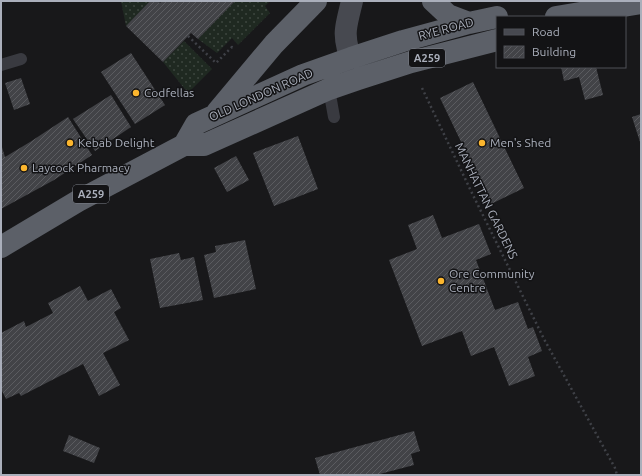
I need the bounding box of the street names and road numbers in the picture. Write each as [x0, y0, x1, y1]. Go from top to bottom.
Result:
street label: RYE ROAD [417, 15, 475, 42]
road number: A259 [409, 49, 445, 67]
street label: OLD LONDON ROAD [207, 66, 315, 123]
street label: MANHATTAN GARDENS [453, 141, 520, 261]
road number: A259 [73, 185, 109, 203]

